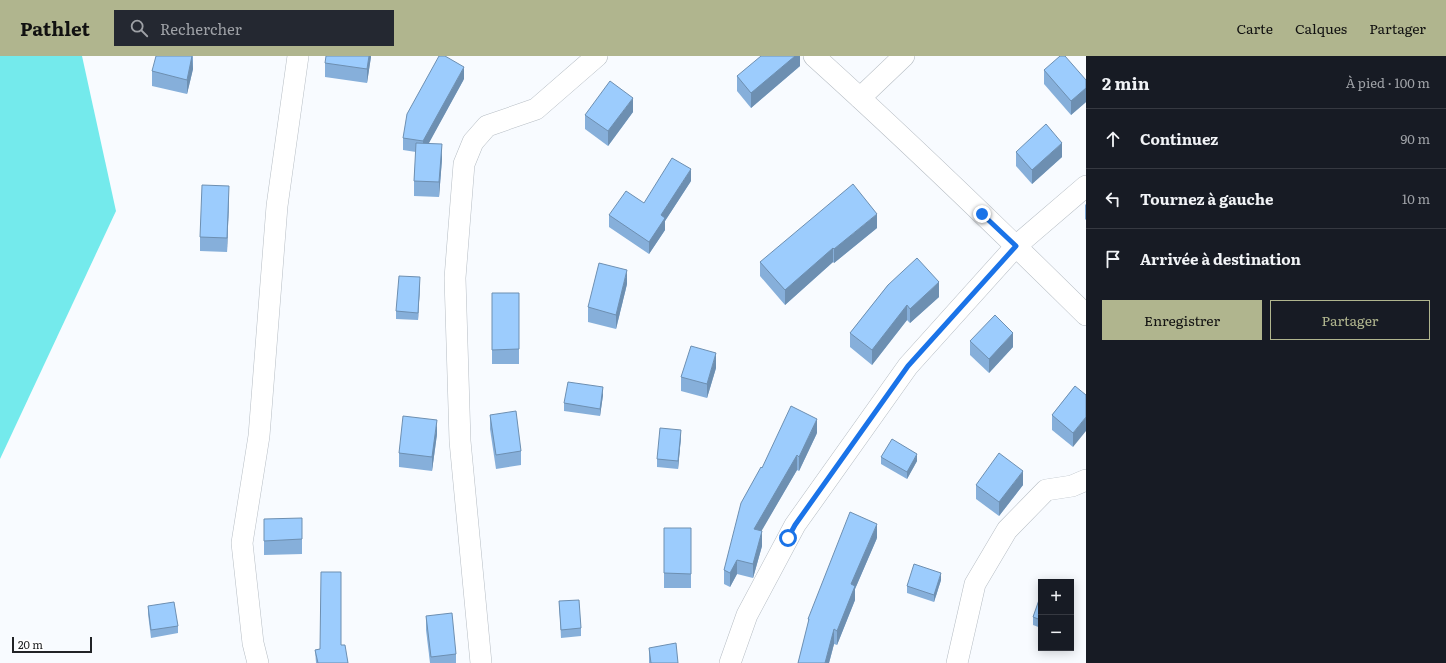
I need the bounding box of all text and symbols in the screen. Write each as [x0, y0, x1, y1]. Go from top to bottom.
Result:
search box [114, 10, 394, 46]
text: Pathlet [20, 14, 90, 42]
icon: search [128, 17, 150, 39]
text: Rechercher [160, 17, 242, 40]
text: Carte [1236, 18, 1273, 38]
text: Calques [1295, 18, 1347, 38]
text: Partager [1369, 18, 1426, 38]
text: 2 min [1102, 70, 1150, 95]
text: À pied · 100 m [1346, 73, 1430, 92]
text: Continuez [1140, 127, 1218, 150]
icon: ahead [1102, 128, 1124, 150]
text: 90 m [1400, 129, 1430, 148]
text: Tournez à gauche [1140, 187, 1273, 210]
icon: left [1102, 188, 1124, 210]
text: 10 m [1402, 189, 1430, 208]
route end [973, 205, 991, 223]
text: Arrivée à destination [1140, 247, 1301, 270]
icon: arrive [1102, 248, 1124, 270]
button: Enregistrer [1102, 300, 1262, 340]
button: Partager [1270, 300, 1430, 340]
route start [779, 529, 797, 547]
map controls [1038, 579, 1074, 651]
button: + [1038, 579, 1074, 615]
button: − [1038, 615, 1074, 651]
scale bar [12, 635, 92, 654]
text: 20 m [18, 636, 43, 652]

